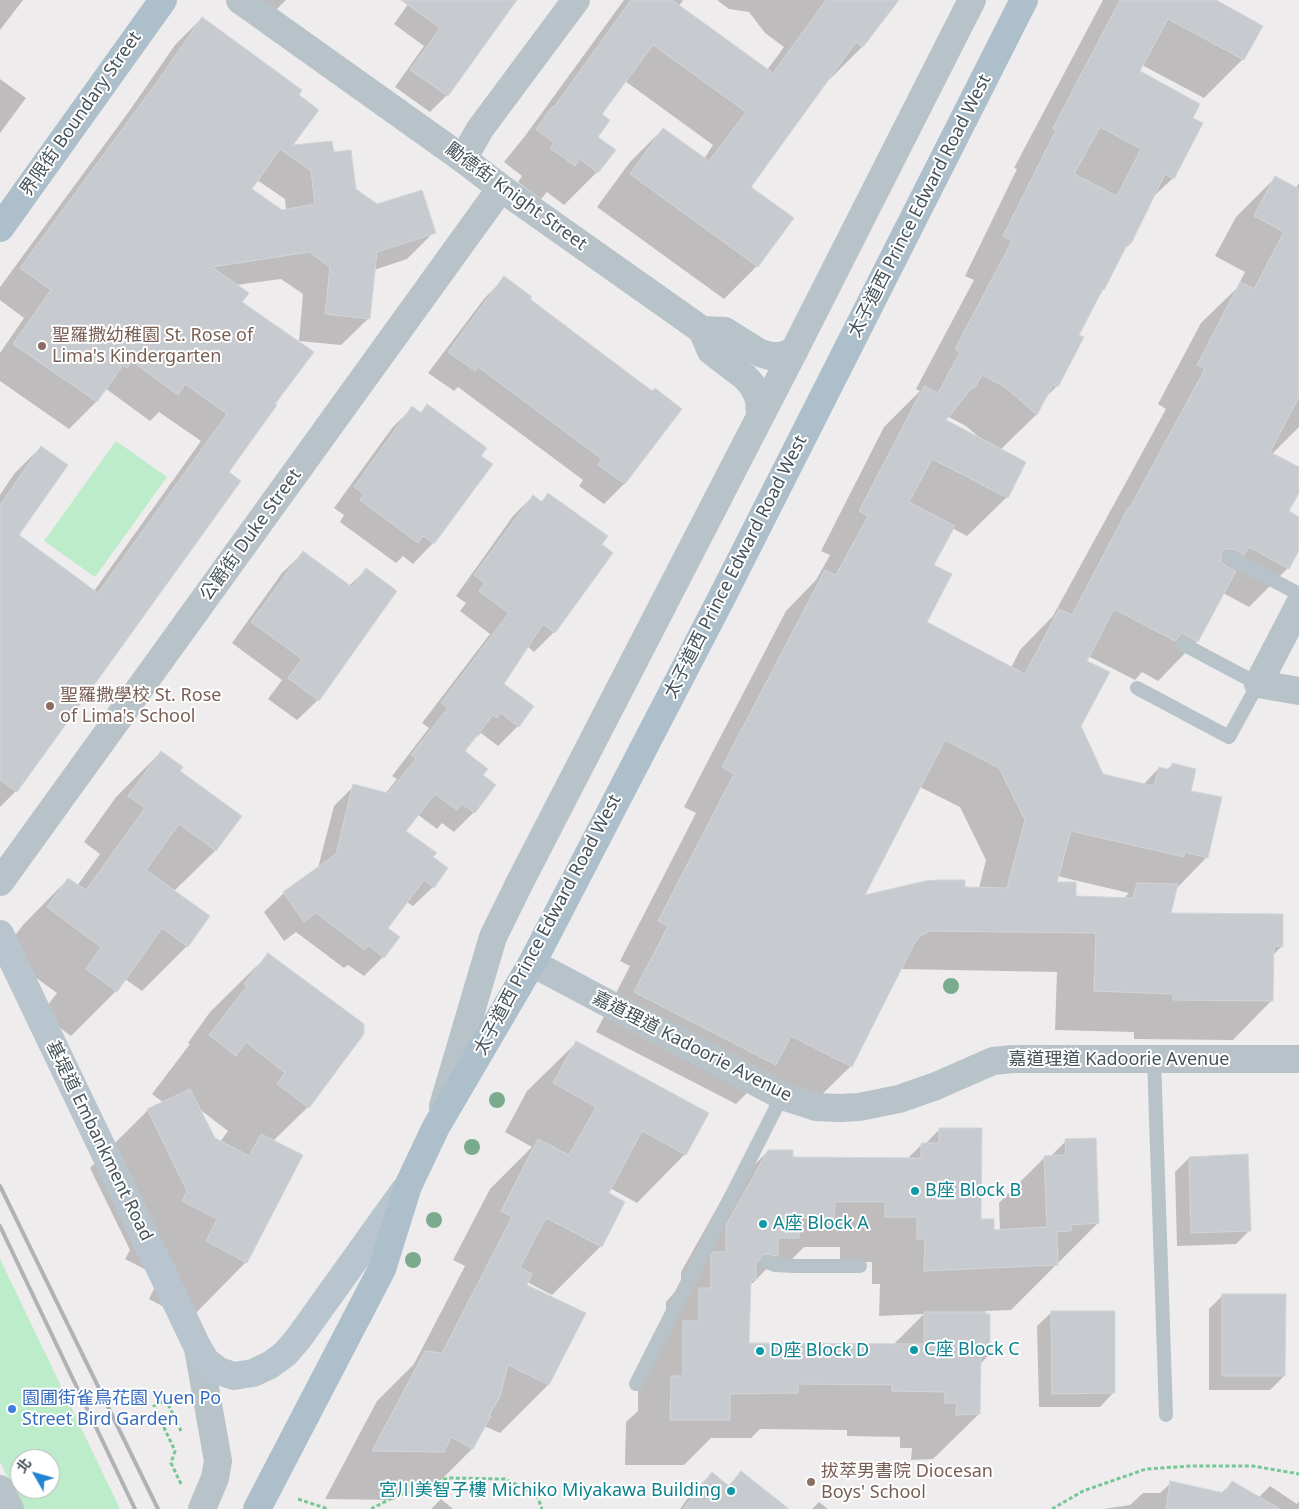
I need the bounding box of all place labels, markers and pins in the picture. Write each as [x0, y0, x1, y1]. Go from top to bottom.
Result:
place label: 聖羅撒幼稚園 St. Rose of Lima's Kindergarten [52, 325, 253, 368]
marker: 聖羅撒幼稚園 St. Rose of Lima's Kindergarten [36, 340, 48, 352]
place label: 聖羅撒學校 St. Rose of Lima's School [60, 685, 221, 728]
marker: 聖羅撒學校 St. Rose of Lima's School [44, 700, 56, 712]
place label: B座 Block B [925, 1180, 1021, 1202]
marker: B座 Block B [909, 1185, 921, 1197]
place label: A座 Block A [773, 1213, 869, 1235]
marker: A座 Block A [757, 1218, 769, 1230]
place label: C座 Block C [924, 1339, 1020, 1361]
place label: D座 Block D [770, 1340, 869, 1362]
marker: C座 Block C [908, 1344, 920, 1356]
marker: D座 Block D [754, 1345, 766, 1357]
place label: 園圃街雀鳥花園 Yuen Po Street Bird Garden [22, 1388, 221, 1430]
marker: 園圃街雀鳥花園 Yuen Po Street Bird Garden [6, 1403, 18, 1415]
place label: 拔萃男書院 Diocesan Boys' School [821, 1461, 993, 1504]
marker: 拔萃男書院 Diocesan Boys' School [805, 1476, 817, 1488]
place label: 宮川美智子樓 Michiko Miyakawa Building [379, 1480, 721, 1502]
marker: 宮川美智子樓 Michiko Miyakawa Building [725, 1485, 737, 1497]

